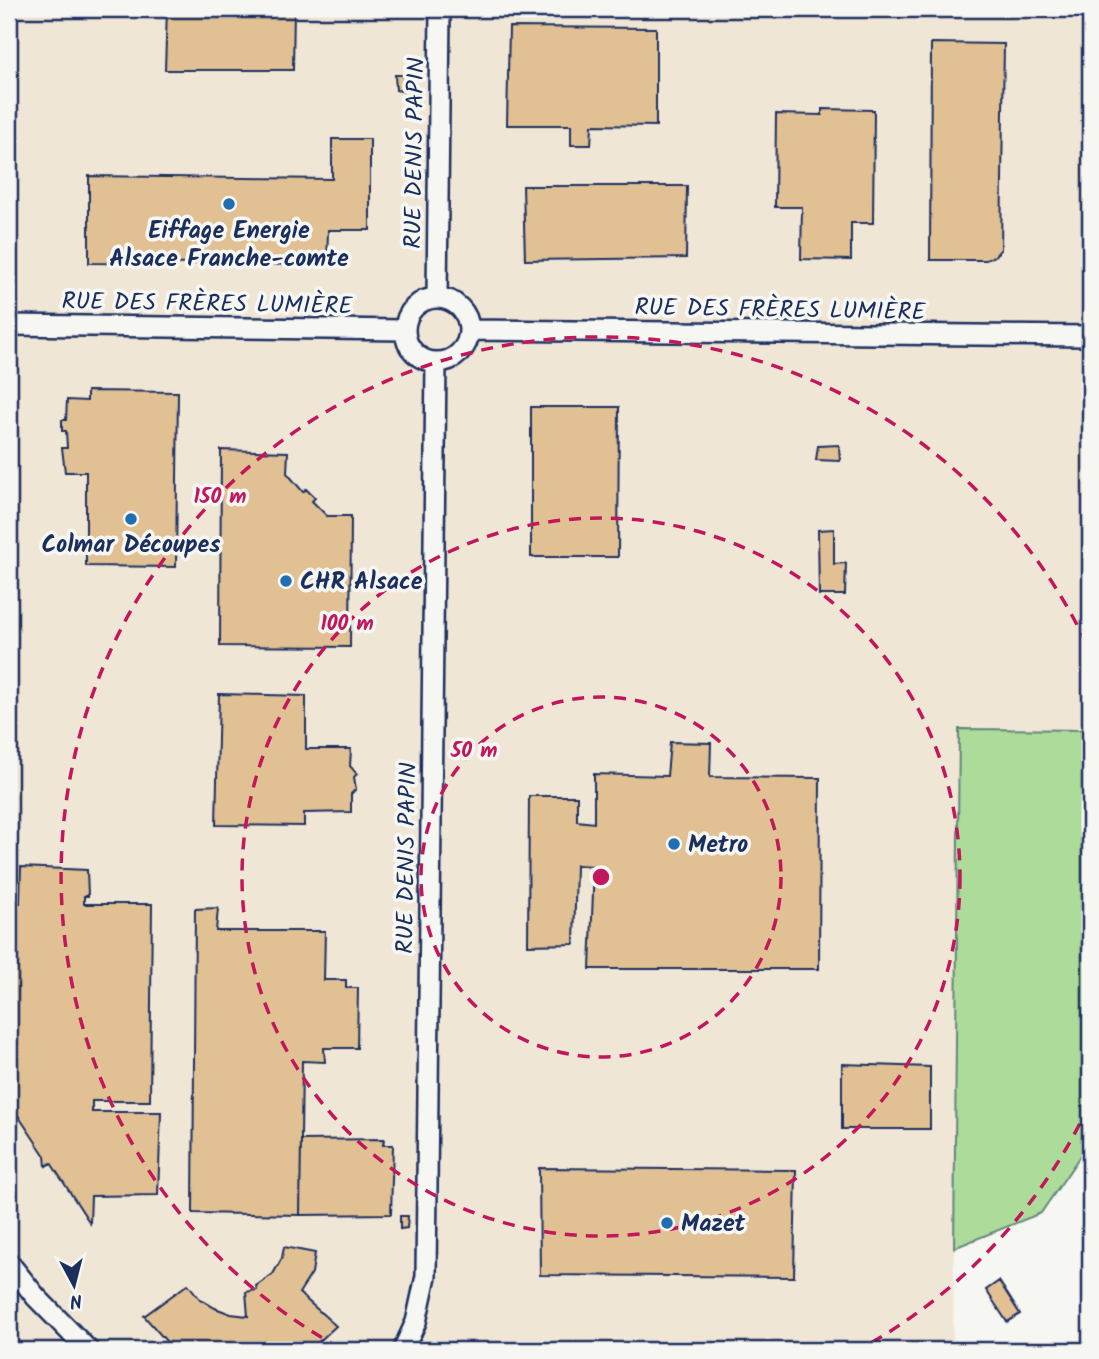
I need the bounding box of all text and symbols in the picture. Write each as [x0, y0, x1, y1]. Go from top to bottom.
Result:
street label: RUE DENIS PAPIN [394, 57, 437, 249]
marker: Eiffage Energie Alsace Franche-comte [221, 196, 237, 212]
place label: Eiffage Energie Alsace Franche-comte [109, 212, 349, 279]
street label: RUE DES FRÈRES LUMIÈRE [61, 282, 354, 327]
street label: RUE DES FRÈRES LUMIÈRE [634, 288, 927, 333]
text: 150 m [193, 481, 247, 514]
marker: Colmar Découpes [123, 511, 139, 527]
place label: Colmar Découpes [41, 526, 221, 565]
place label: CHR Alsace [300, 563, 423, 602]
marker: CHR Alsace [278, 573, 294, 589]
text: 100 m [320, 608, 374, 641]
text: 50 m [450, 735, 497, 768]
street label: RUE DENIS PAPIN [386, 762, 429, 954]
place label: Metro [688, 826, 748, 865]
marker: Metro [666, 836, 682, 852]
centre of rings [589, 865, 613, 889]
place label: Mazet [681, 1205, 747, 1244]
marker: Mazet [659, 1215, 675, 1231]
north arrow [38, 1250, 108, 1320]
text: N [68, 1284, 84, 1316]

